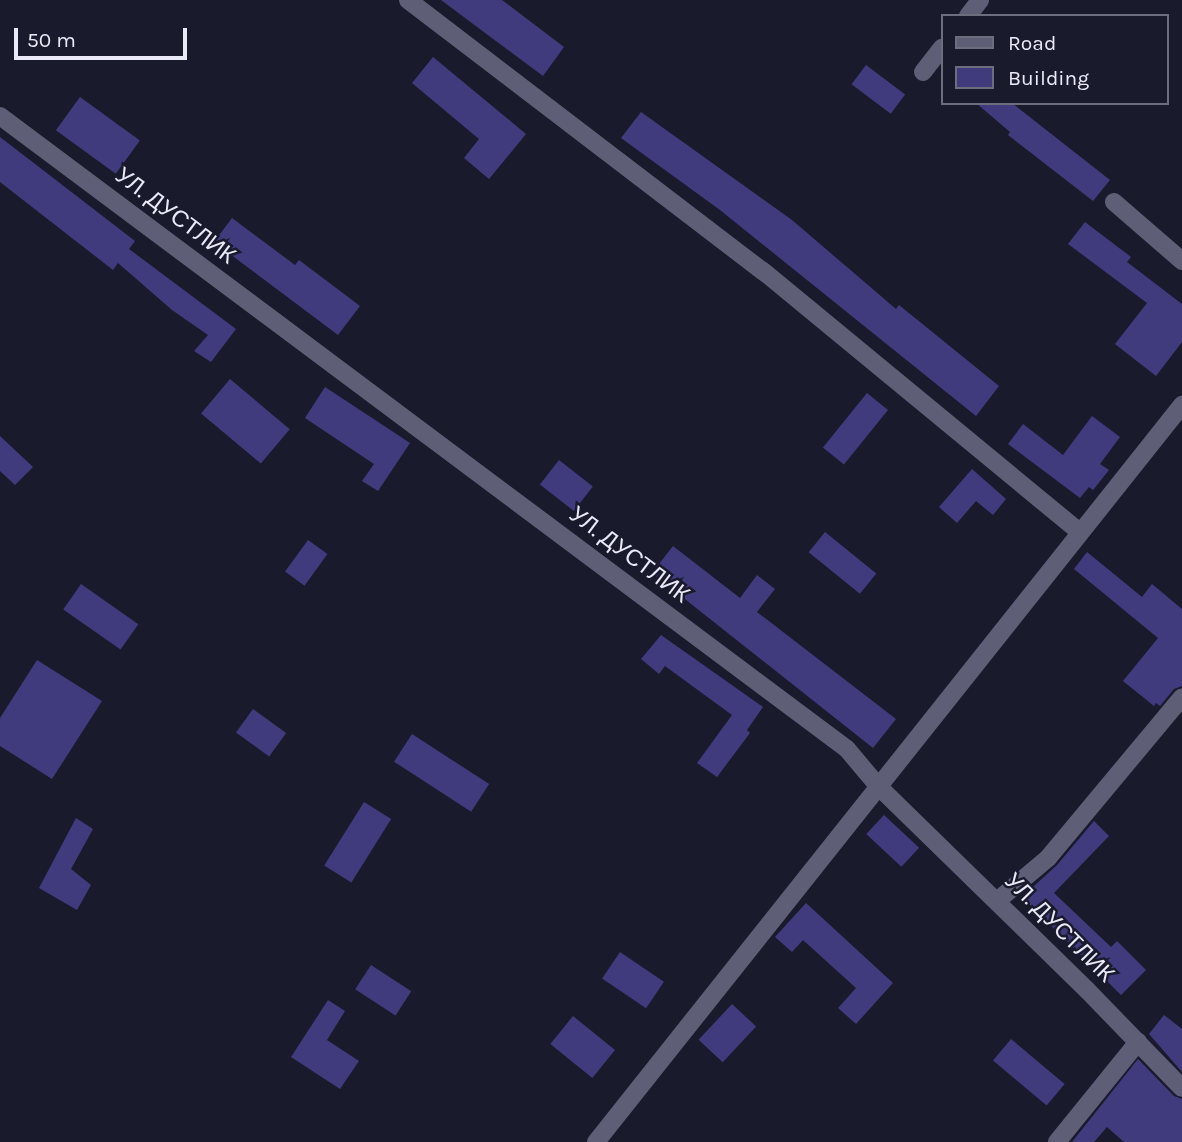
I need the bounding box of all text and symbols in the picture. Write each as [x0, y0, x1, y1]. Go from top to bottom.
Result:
scale bar [18, 14, 191, 58]
legend [940, 14, 1168, 105]
text: 50 m [27, 28, 76, 52]
text: Road [1008, 31, 1056, 55]
text: Building [1008, 66, 1089, 90]
street label: УЛ. ДУСТЛИК [109, 162, 241, 270]
street label: УЛ. ДУСТЛИК [563, 501, 695, 609]
street label: УЛ. ДУСТЛИК [999, 868, 1119, 988]

